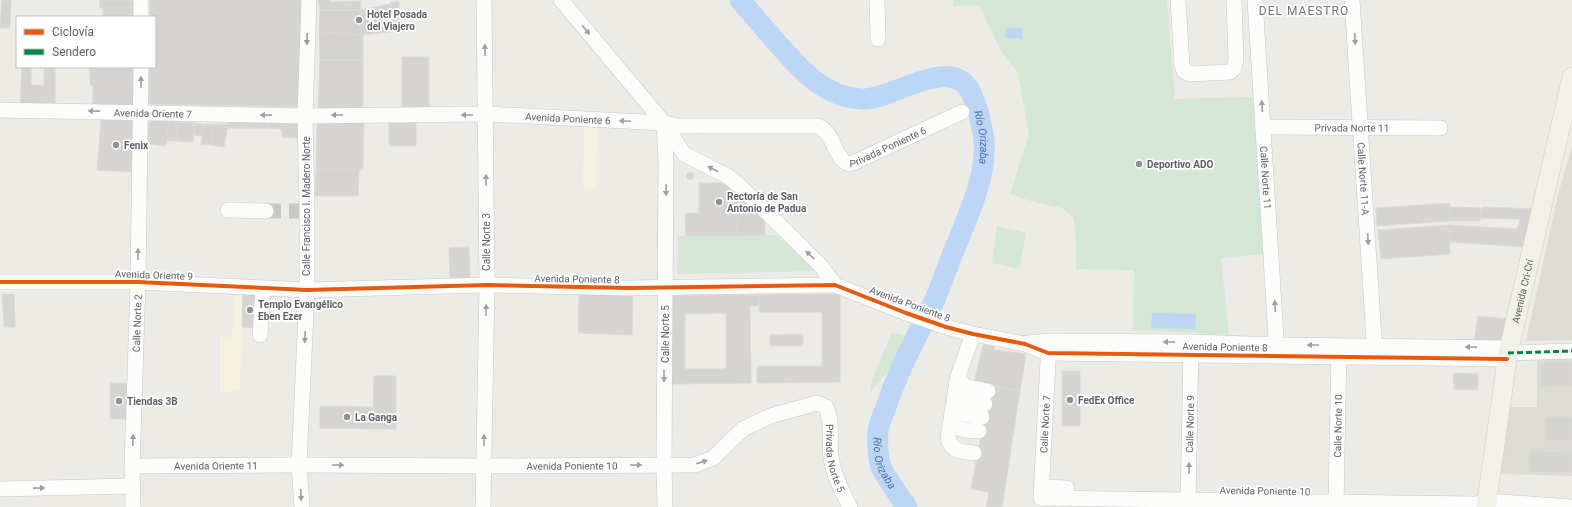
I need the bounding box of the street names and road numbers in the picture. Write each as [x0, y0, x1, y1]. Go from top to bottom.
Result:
street label: Avenida Oriente 7 [114, 107, 193, 119]
street label: Avenida Poniente 6 [525, 110, 611, 126]
street label: Privada Norte 11 [1315, 122, 1389, 133]
street label: Privada Poniente 6 [849, 124, 928, 169]
street label: Calle Francisco I. Madero Norte [301, 136, 312, 276]
street label: Calle Norte 11-A [1356, 142, 1371, 216]
street label: Calle Norte 11 [1259, 146, 1273, 210]
street label: Calle Norte 3 [481, 213, 492, 271]
street label: Avenida Cri-Crí [1510, 258, 1535, 324]
street label: Avenida Oriente 9 [115, 268, 193, 282]
street label: Avenida Poniente 8 [534, 273, 620, 285]
street label: Avenida Poniente 8 [868, 284, 952, 324]
street label: Calle Norte 2 [130, 294, 143, 352]
street label: Calle Norte 5 [660, 305, 671, 363]
street label: Avenida Poniente 8 [1182, 341, 1268, 353]
street label: Calle Norte 10 [1331, 394, 1344, 458]
street label: Calle Norte 7 [1038, 395, 1052, 453]
street label: Calle Norte 9 [1184, 395, 1196, 453]
street label: Privada Norte 5 [825, 424, 847, 494]
street label: Avenida Oriente 11 [174, 460, 258, 471]
street label: Avenida Poniente 10 [526, 460, 618, 471]
street label: Avenida Poniente 10 [1219, 485, 1311, 497]

